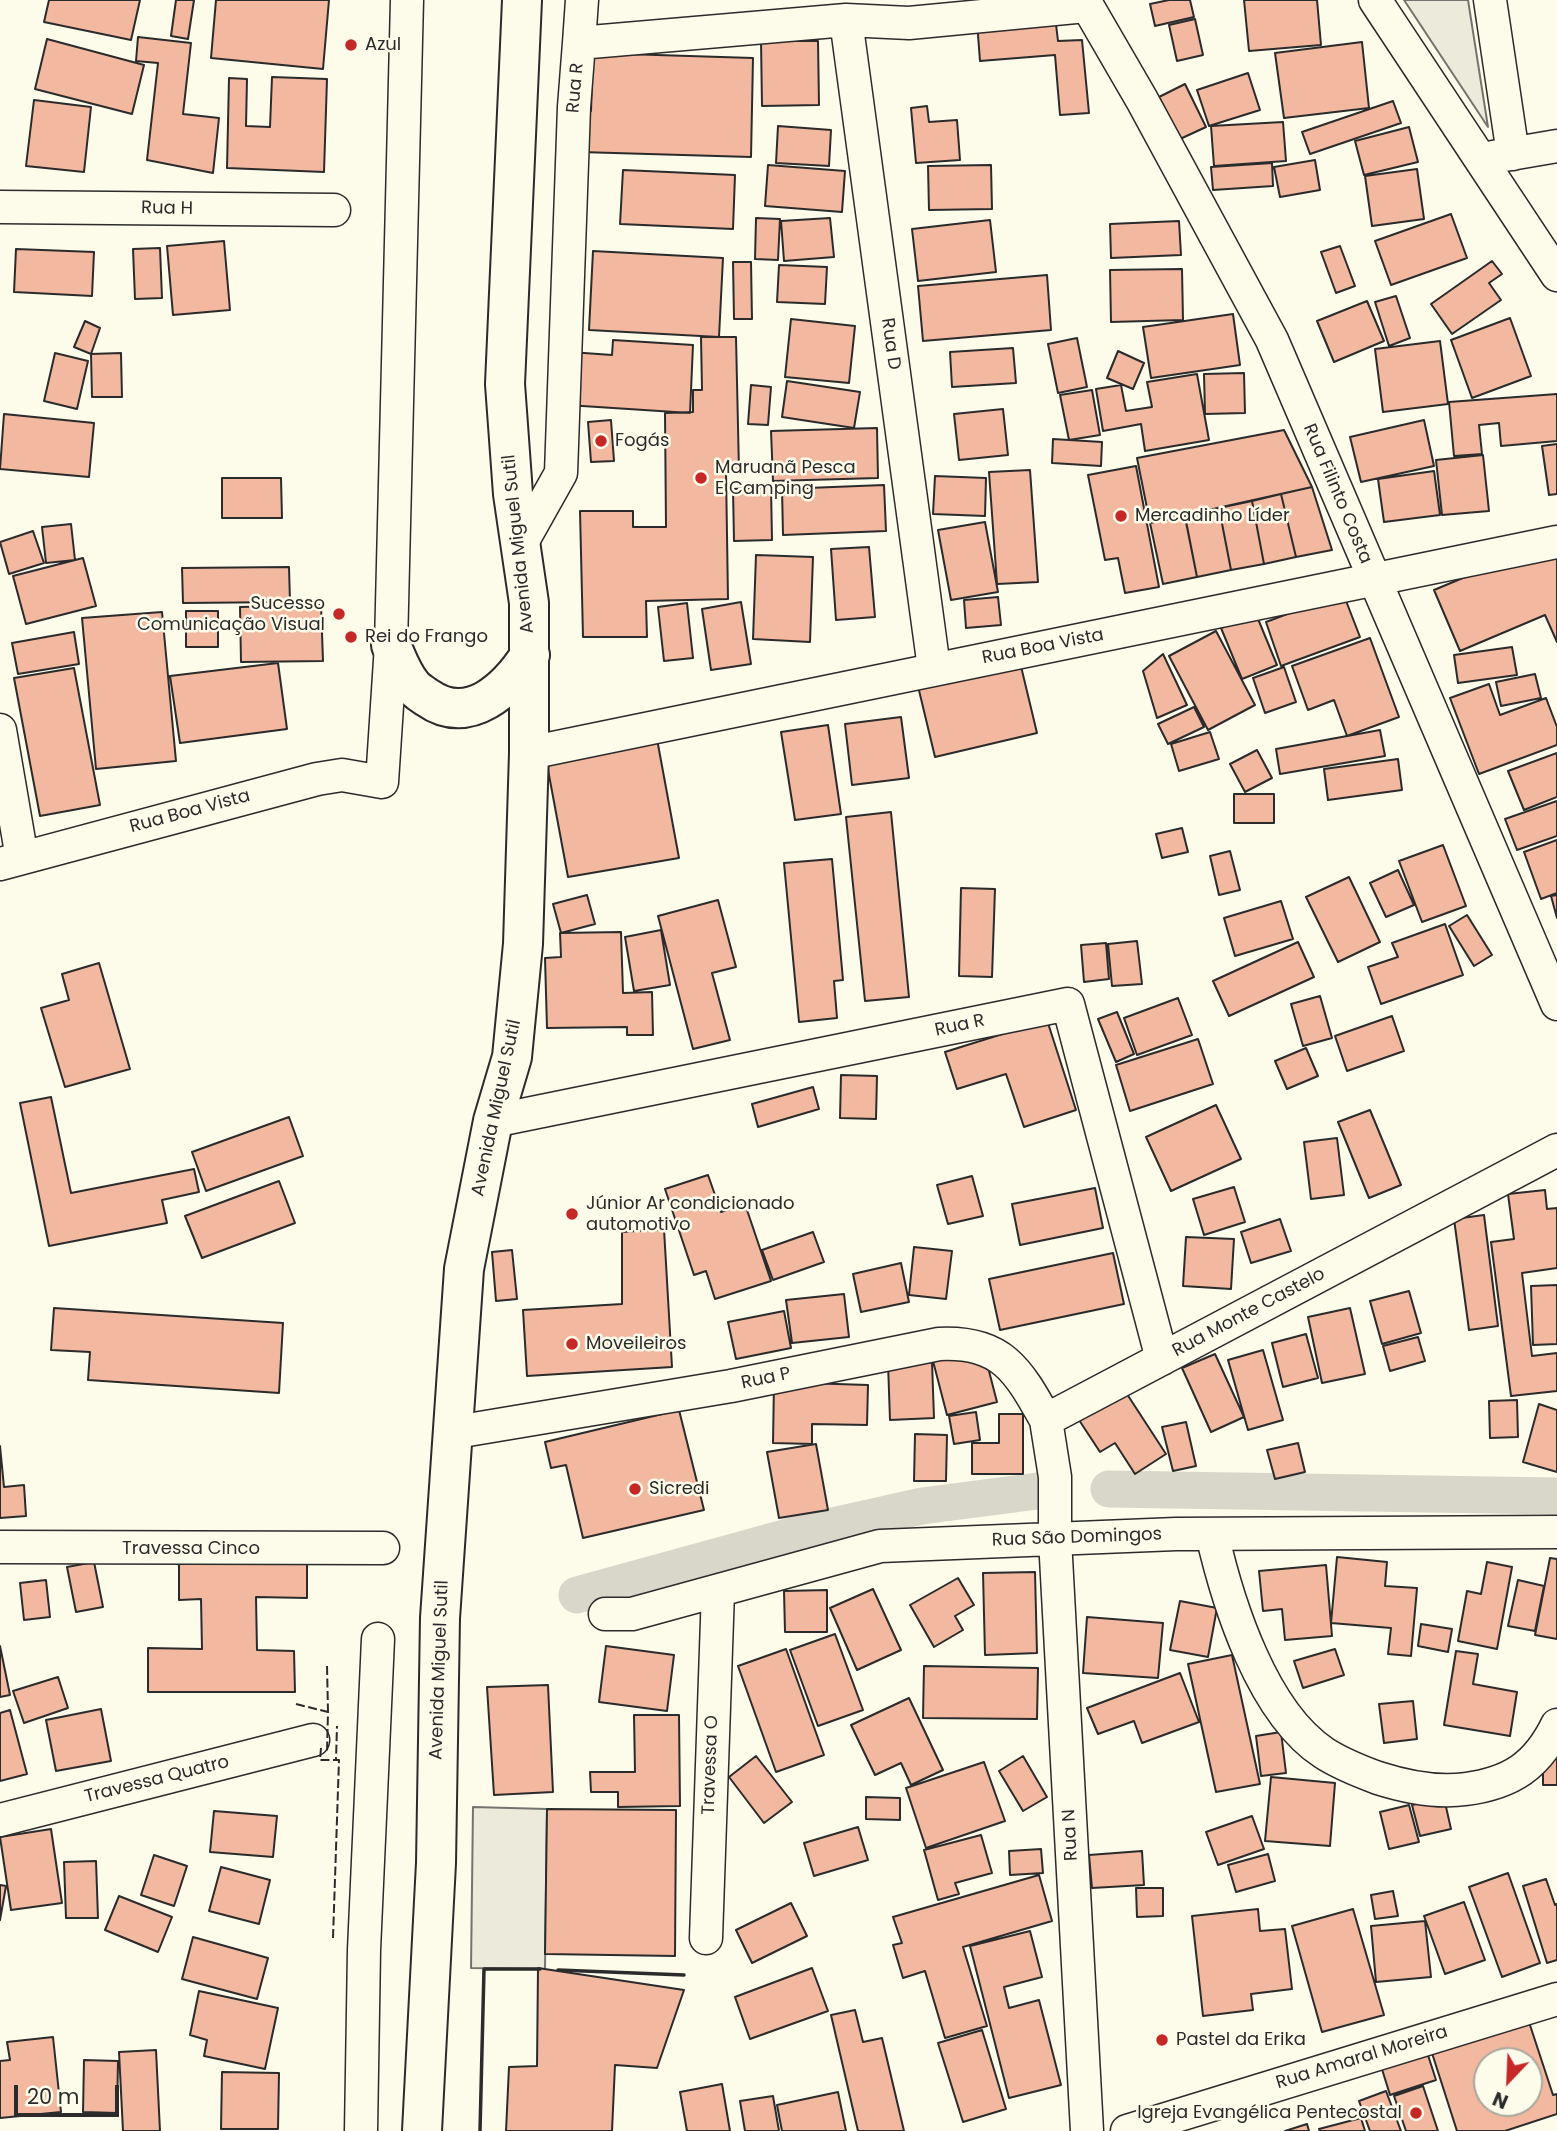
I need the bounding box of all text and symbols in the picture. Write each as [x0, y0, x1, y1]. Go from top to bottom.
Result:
place label: Azul [365, 34, 401, 56]
marker: Azul [343, 37, 359, 53]
street label: Rua R [563, 62, 589, 114]
street label: Rua H [141, 198, 193, 220]
street label: Rua D [876, 317, 904, 371]
street label: Rua Filinto Costa [1298, 421, 1376, 567]
place label: Fogás [615, 430, 669, 452]
marker: Fogás [593, 433, 609, 449]
street label: Avenida Miguel Sutil [499, 453, 539, 635]
place label: Maruanã Pesca E Camping [715, 457, 856, 500]
marker: Maruanã Pesca E Camping [693, 470, 709, 486]
place label: Mercadinho Líder [1135, 505, 1290, 527]
marker: Mercadinho Líder [1113, 508, 1129, 524]
place label: Sucesso Comunicação Visual [137, 593, 325, 636]
marker: Sucesso Comunicação Visual [331, 606, 347, 622]
street label: Rua Boa Vista [980, 625, 1106, 669]
place label: Rei do Frango [365, 626, 488, 648]
marker: Rei do Frango [343, 629, 359, 645]
street label: Rua Boa Vista [127, 786, 253, 838]
street label: Rua R [933, 1010, 987, 1042]
street label: Avenida Miguel Sutil [468, 1018, 526, 1198]
place label: Júnior Ar condicionado automotivo [586, 1193, 795, 1236]
marker: Júnior Ar condicionado automotivo [564, 1206, 580, 1222]
street label: Rua Monte Castelo [1169, 1264, 1329, 1362]
place label: Moveileiros [586, 1333, 686, 1355]
marker: Moveileiros [564, 1336, 580, 1352]
street label: Rua P [739, 1363, 793, 1395]
place label: Sicredi [649, 1478, 709, 1500]
marker: Sicredi [627, 1481, 643, 1497]
street label: Rua São Domingos [992, 1524, 1162, 1552]
street label: Travessa Cinco [122, 1538, 260, 1560]
street label: Avenida Miguel Sutil [426, 1580, 454, 1760]
street label: Travessa O [698, 1715, 724, 1815]
street label: Travessa Quatro [82, 1752, 232, 1808]
street label: Rua N [1059, 1808, 1083, 1862]
street label: Rua Amaral Moreira [1273, 2022, 1451, 2094]
place label: Pastel da Erika [1176, 2029, 1306, 2051]
marker: Pastel da Erika [1154, 2032, 1170, 2048]
north arrow [1473, 2047, 1543, 2117]
scale bar [18, 2072, 122, 2116]
text: 20 m [27, 2082, 80, 2111]
text: N [1489, 2085, 1512, 2115]
place label: Igreja Evangélica Pentecostal [1137, 2102, 1402, 2124]
marker: Igreja Evangélica Pentecostal [1408, 2105, 1424, 2121]

